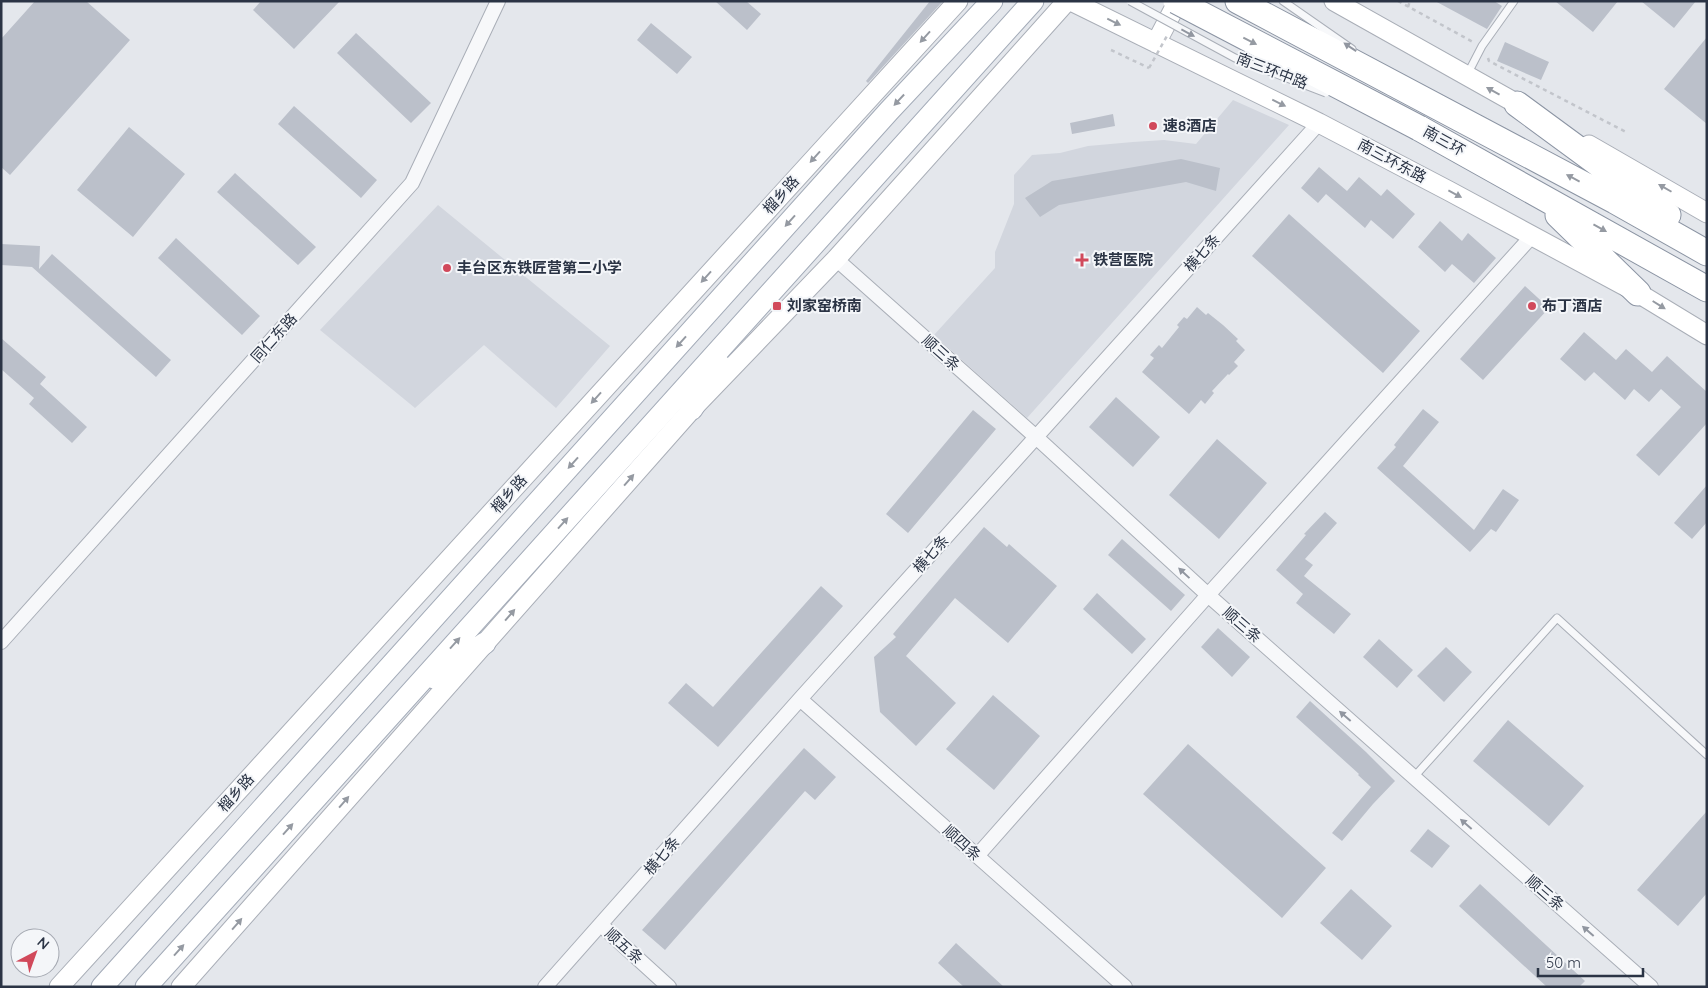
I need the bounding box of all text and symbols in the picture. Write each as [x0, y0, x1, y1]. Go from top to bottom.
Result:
one-way arrow [1106, 18, 1121, 26]
one-way arrow [1181, 29, 1196, 37]
one-way arrow [919, 31, 931, 43]
one-way arrow [1243, 37, 1258, 45]
one-way arrow [1343, 42, 1356, 52]
street label: 南三环中路 [1234, 48, 1311, 93]
one-way arrow [1486, 86, 1500, 95]
one-way arrow [893, 94, 905, 106]
one-way arrow [1271, 99, 1286, 107]
place label: 速8酒店 [1163, 116, 1216, 135]
marker: 速8酒店 [1147, 120, 1159, 132]
street label: 南三环 [1420, 121, 1469, 160]
street label: 南三环东路 [1355, 135, 1430, 187]
one-way arrow [809, 151, 821, 163]
street label: 榴乡路 [759, 172, 803, 218]
one-way arrow [1565, 174, 1580, 182]
one-way arrow [1657, 184, 1672, 192]
one-way arrow [1448, 190, 1462, 198]
one-way arrow [784, 215, 796, 227]
one-way arrow [1592, 224, 1607, 232]
street label: 横七条 [1180, 230, 1224, 276]
place label: 铁营医院 [1093, 250, 1153, 269]
marker: 铁营医院 [1075, 253, 1089, 267]
place label: 丰台区东铁匠营第二小学 [457, 258, 622, 277]
marker: 丰台区东铁匠营第二小学 [441, 262, 453, 274]
one-way arrow [700, 271, 712, 283]
place label: 刘家窑桥南 [787, 296, 862, 315]
place label: 布丁酒店 [1542, 296, 1602, 315]
marker: 刘家窑桥南 [771, 300, 783, 312]
marker: 布丁酒店 [1526, 300, 1538, 312]
one-way arrow [1652, 301, 1666, 310]
street label: 同仁东路 [246, 309, 301, 366]
street label: 顺三条 [918, 331, 964, 375]
one-way arrow [676, 335, 687, 348]
one-way arrow [591, 391, 602, 404]
one-way arrow [567, 456, 579, 468]
street label: 榴乡路 [487, 471, 531, 517]
one-way arrow [624, 474, 635, 487]
one-way arrow [557, 517, 569, 529]
street label: 横七条 [909, 531, 953, 577]
one-way arrow [1178, 567, 1190, 579]
street label: 顺三条 [1219, 603, 1266, 647]
one-way arrow [504, 609, 515, 621]
one-way arrow [449, 637, 460, 650]
one-way arrow [1339, 710, 1351, 722]
street label: 榴乡路 [214, 770, 258, 816]
one-way arrow [339, 796, 350, 809]
one-way arrow [1460, 818, 1473, 829]
street label: 顺四条 [939, 821, 985, 865]
one-way arrow [282, 823, 293, 836]
street label: 横七条 [640, 832, 684, 879]
street label: 顺三条 [1522, 871, 1569, 915]
one-way arrow [231, 918, 242, 930]
street label: 顺五条 [601, 924, 647, 968]
one-way arrow [1583, 925, 1595, 937]
north arrow [10, 928, 60, 978]
text: N [34, 933, 53, 953]
one-way arrow [173, 945, 185, 957]
scale bar [1538, 946, 1643, 978]
text: 50 m [1546, 953, 1581, 972]

